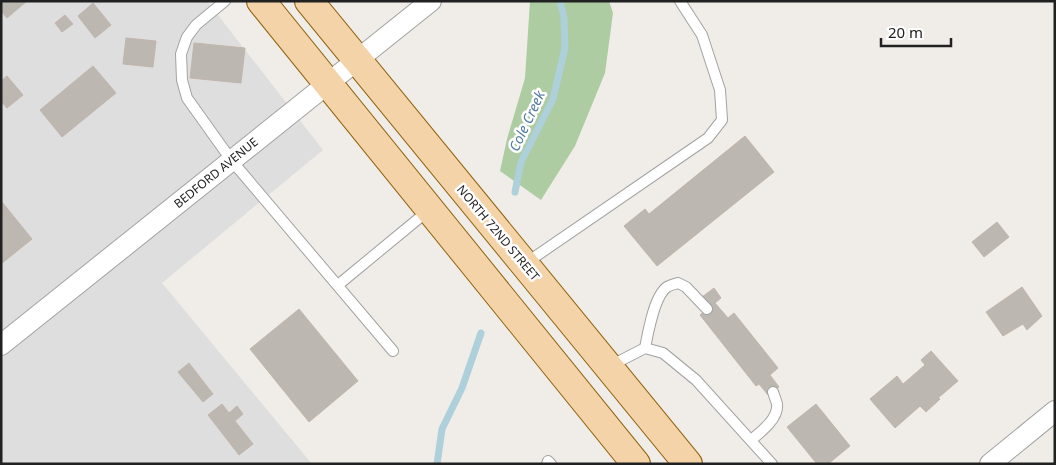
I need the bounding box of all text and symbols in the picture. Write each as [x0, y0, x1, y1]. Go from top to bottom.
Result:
scale bar [881, 15, 951, 47]
text: 20 m [888, 22, 923, 42]
water label: Cole Creek [504, 86, 549, 154]
street label: BEDFORD AVENUE [170, 133, 261, 212]
street label: NORTH 72ND STREET [453, 181, 544, 284]

